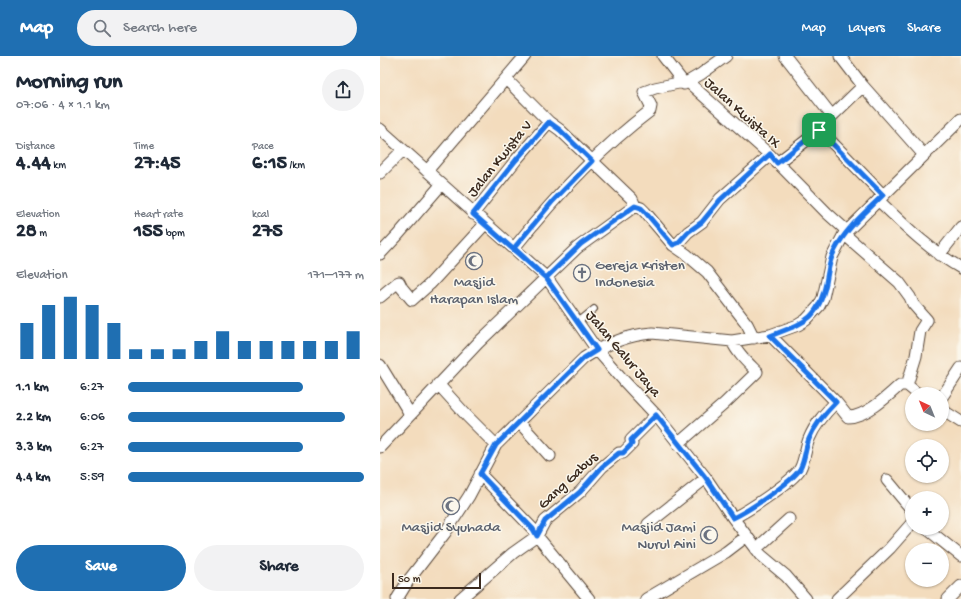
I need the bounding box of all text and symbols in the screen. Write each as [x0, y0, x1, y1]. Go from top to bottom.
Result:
search box [77, 10, 357, 46]
text: Map [20, 17, 53, 40]
icon: search [91, 17, 113, 39]
text: Search here [123, 19, 197, 37]
text: Map [802, 20, 826, 37]
text: Layers [848, 20, 885, 37]
text: Share [907, 20, 941, 37]
button: share [322, 69, 364, 111]
text: Morning run [16, 70, 122, 96]
street label: Jalan Kwista IX [700, 74, 784, 153]
text: 07:06 · 4 × 1.1 km [16, 98, 110, 113]
pin [802, 113, 836, 147]
street label: Jalan Kwista V [464, 117, 537, 201]
icon: arrive [808, 119, 830, 141]
text: Distance [16, 141, 55, 153]
text: Time [134, 141, 154, 153]
text: Pace [252, 141, 274, 153]
text: 4.44 [16, 153, 51, 176]
text: 27:45 [134, 153, 180, 176]
text: 6:15 [252, 153, 287, 176]
text: km [51, 160, 66, 172]
text: /km [287, 160, 305, 172]
text: Elevation [16, 209, 60, 221]
text: Heart rate [134, 209, 183, 221]
text: kcal [252, 209, 269, 221]
text: 28 [16, 221, 37, 244]
text: 155 [134, 221, 163, 244]
text: 275 [252, 221, 283, 244]
text: m [37, 228, 47, 240]
text: bpm [163, 228, 185, 240]
mosque icon: Masjid Harapan Islam [464, 251, 484, 271]
place label: Gereja Kristen Indonesia [595, 257, 685, 292]
church icon: Gereja Kristen Indonesia [572, 263, 592, 283]
text: Elevation [16, 268, 68, 283]
text: 171–177 m [308, 268, 364, 283]
place label: Masjid Harapan Islam [430, 274, 519, 309]
street label: Jalan Galur Jaya [581, 307, 664, 402]
text: 1.1 km [16, 380, 49, 395]
text: 6:27 [80, 380, 104, 395]
north arrow [905, 387, 949, 431]
map controls [905, 387, 949, 587]
text: 2.2 km [16, 410, 51, 425]
text: 6:06 [80, 410, 105, 425]
button: locate [905, 439, 949, 483]
text: 3.3 km [16, 440, 52, 455]
text: 6:27 [80, 440, 104, 455]
street label: Gang Gabus [535, 449, 602, 514]
text: 4.4 km [16, 470, 51, 485]
text: 5:59 [80, 470, 104, 485]
button: + [905, 491, 949, 535]
mosque icon: Masjid Syuhada [441, 496, 461, 516]
place label: Masjid Syuhada [401, 519, 501, 537]
place label: Masjid Jami Nurul Aini [622, 519, 696, 554]
mosque icon: Masjid Jami Nurul Aini [699, 525, 719, 545]
button: − [905, 543, 949, 587]
button: Save [16, 545, 186, 591]
button: Share [194, 545, 364, 591]
scale bar [392, 571, 481, 590]
text: 50 m [398, 574, 420, 586]

